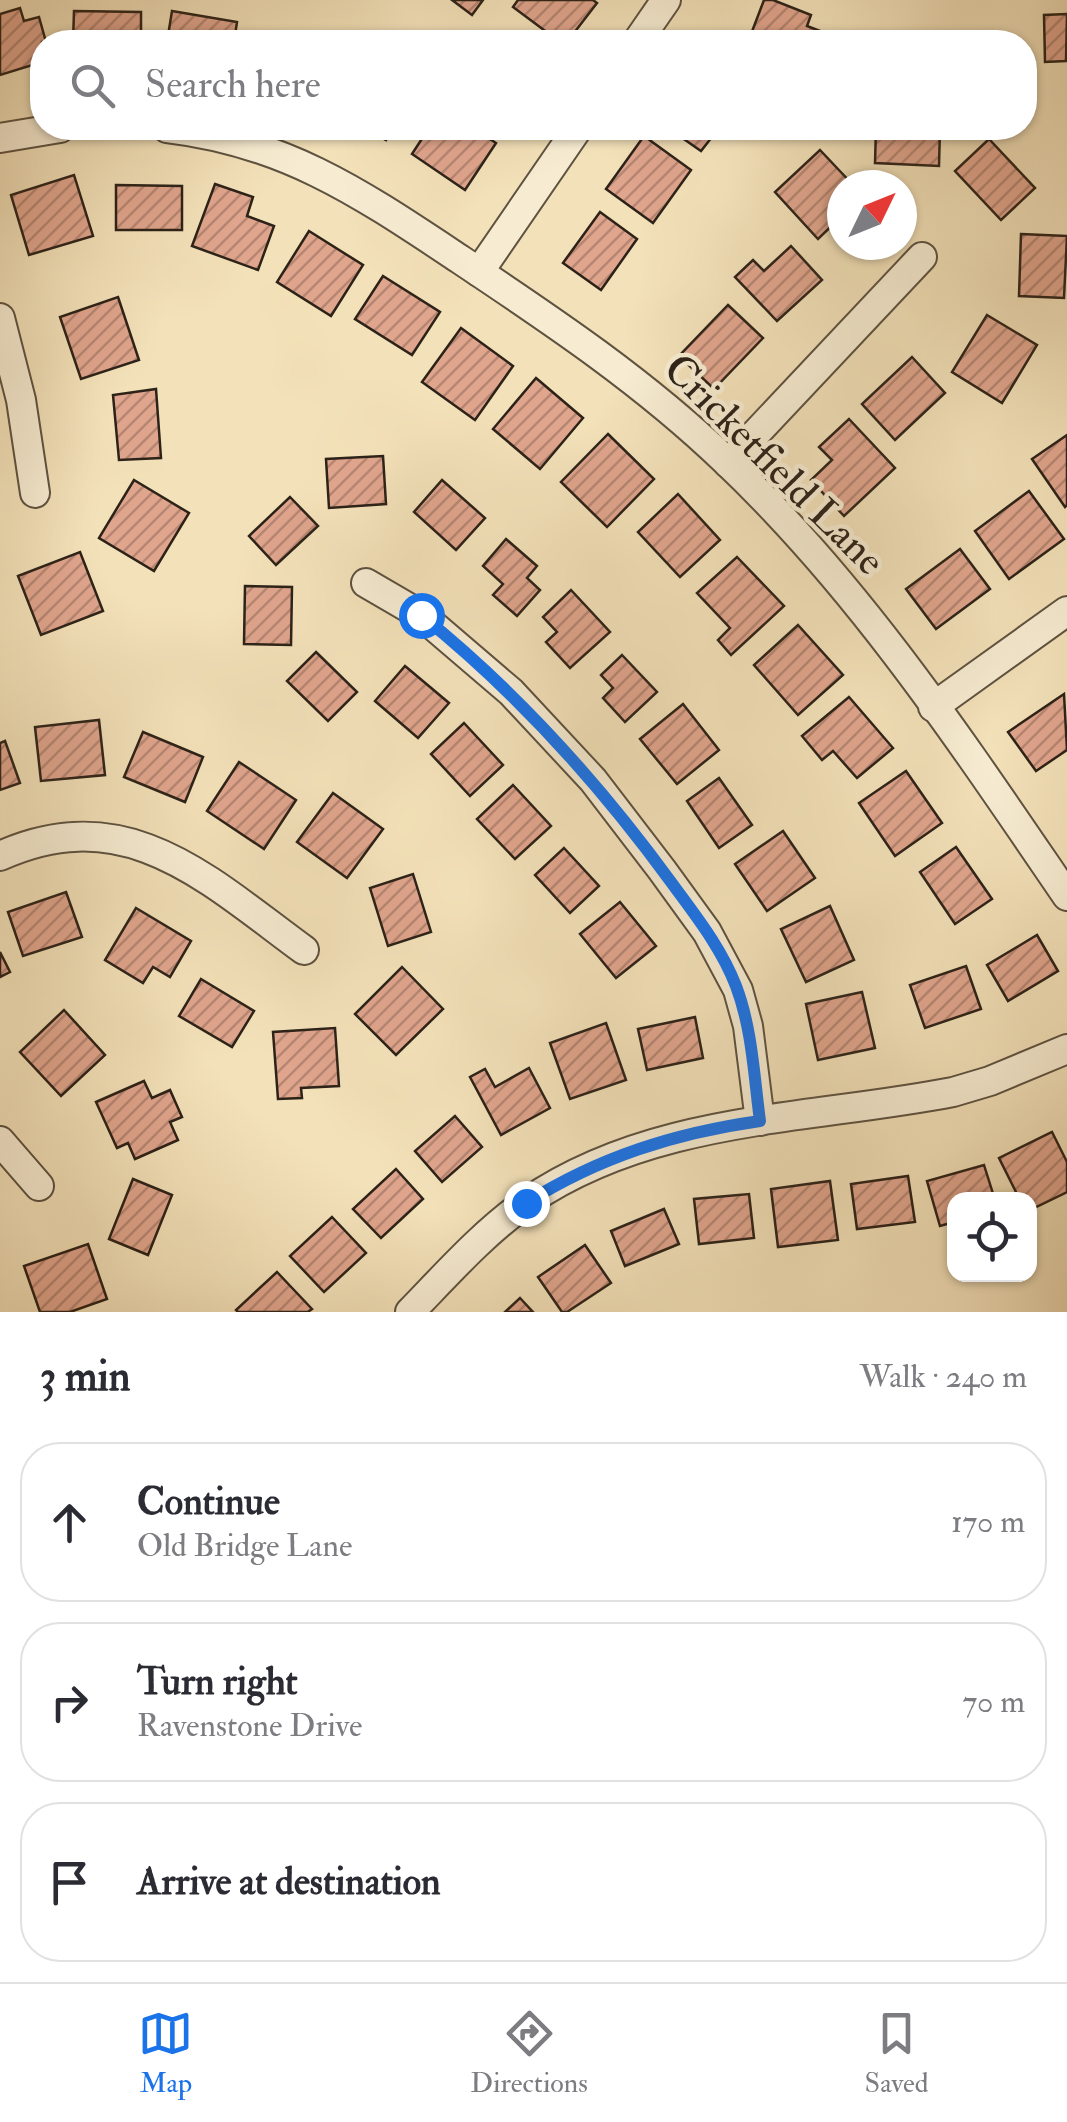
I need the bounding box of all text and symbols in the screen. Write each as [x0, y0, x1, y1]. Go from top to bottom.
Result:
search box [30, 30, 1037, 140]
icon: search [65, 58, 120, 113]
text: Search here [145, 61, 321, 109]
north arrow [827, 170, 917, 260]
street label: Cricketfield Lane [652, 343, 896, 587]
route start [399, 593, 445, 639]
route end [504, 1181, 550, 1227]
map controls [947, 1192, 1037, 1282]
button: locate [947, 1192, 1037, 1282]
text: 3 min [40, 1351, 130, 1403]
text: Walk · 240 m [859, 1357, 1027, 1397]
text: Continue [137, 1478, 280, 1526]
icon: ahead [42, 1495, 97, 1550]
text: 170 m [951, 1502, 1025, 1542]
text: Old Bridge Lane [137, 1526, 352, 1566]
text: Turn right [137, 1658, 298, 1706]
icon: right [42, 1675, 97, 1730]
text: 70 m [962, 1682, 1025, 1722]
text: Ravenstone Drive [137, 1706, 362, 1746]
icon: arrive [42, 1855, 97, 1910]
text: Arrive at destination [137, 1858, 441, 1906]
tab: Map [138, 2006, 193, 2101]
tab: Directions [470, 2006, 588, 2101]
tab: Saved [865, 2006, 929, 2101]

